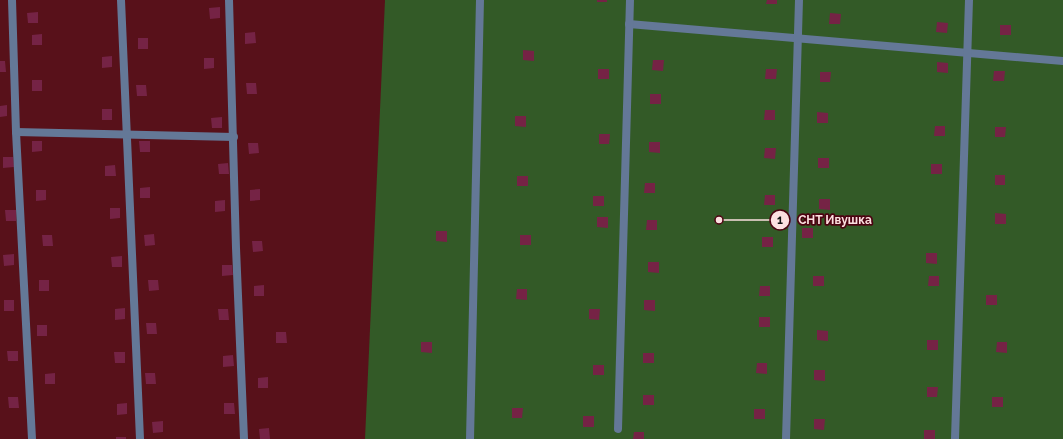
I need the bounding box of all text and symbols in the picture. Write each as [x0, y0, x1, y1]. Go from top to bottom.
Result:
callout: СНТ Ивушка [770, 208, 880, 232]
text: 1 [777, 213, 783, 227]
text: СНТ Ивушка [798, 213, 872, 227]

